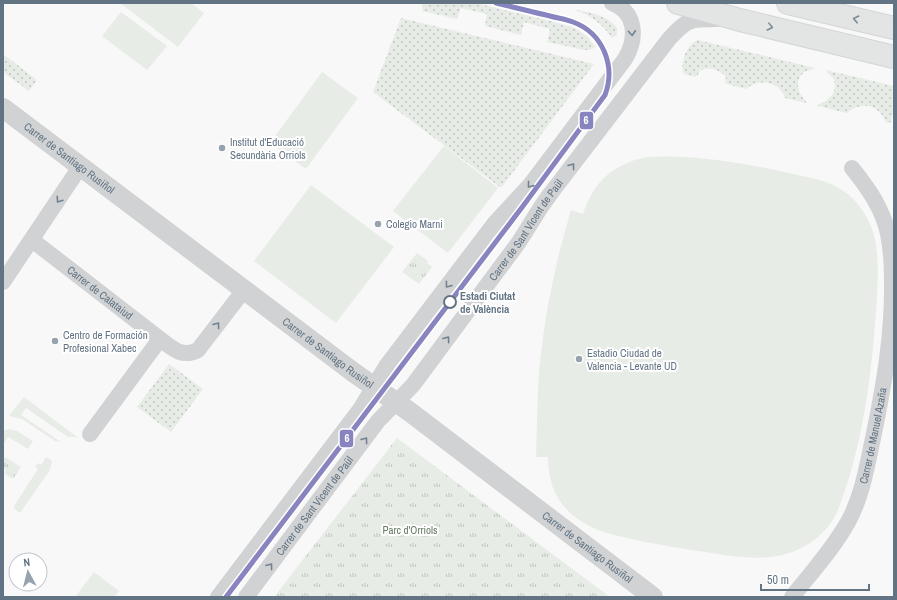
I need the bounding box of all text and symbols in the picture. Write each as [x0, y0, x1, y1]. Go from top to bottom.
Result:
one-way arrow [853, 16, 859, 24]
one-way arrow [766, 23, 773, 31]
one-way arrow [628, 30, 637, 36]
line badge: 6 [579, 111, 594, 130]
text: 6 [583, 113, 589, 127]
street label: Carrer de Santiago Rusiñol [21, 119, 117, 197]
place label: Institut d'Educació Secundària Orriols [230, 135, 306, 162]
marker: Institut d'Educació Secundària Orriols [217, 143, 227, 153]
one-way arrow [567, 163, 574, 170]
street label: Carrer de Sant Vicent de Paül [486, 176, 566, 284]
one-way arrow [527, 180, 534, 187]
one-way arrow [56, 196, 64, 203]
place label: Colegio Marni [386, 217, 443, 231]
marker: Colegio Marni [373, 219, 383, 229]
street label: Carrer de Calataiud [64, 263, 136, 322]
one-way arrow [445, 281, 452, 288]
place label: Estadi Ciutat de València [460, 289, 515, 316]
marker: Estadi Ciutat de València [443, 295, 457, 309]
street label: Carrer de Santiago Rusiñol [280, 314, 376, 391]
one-way arrow [212, 323, 219, 330]
place label: Centro de Formación Profesional Xabec [63, 328, 148, 355]
marker: Centro de Formación Profesional Xabec [50, 336, 60, 346]
one-way arrow [442, 337, 449, 344]
place label: Estadio Ciudad de Valencia - Levante UD [587, 346, 677, 373]
marker: Estadio Ciudad de Valencia - Levante UD [574, 354, 584, 364]
street label: Carrer de Manuel Azaña [856, 386, 890, 485]
line badge: 6 [339, 429, 354, 448]
text: 6 [344, 431, 350, 445]
one-way arrow [360, 437, 367, 444]
street label: Carrer de Sant Vicent de Paül [273, 453, 356, 558]
street label: Carrer de Santiago Rusiñol [539, 508, 635, 586]
park label: Parc d'Orriols [383, 523, 438, 537]
north arrow [8, 552, 48, 592]
text: N [23, 555, 31, 569]
one-way arrow [265, 563, 272, 570]
scale bar [761, 566, 869, 592]
text: 50 m [767, 572, 789, 588]

